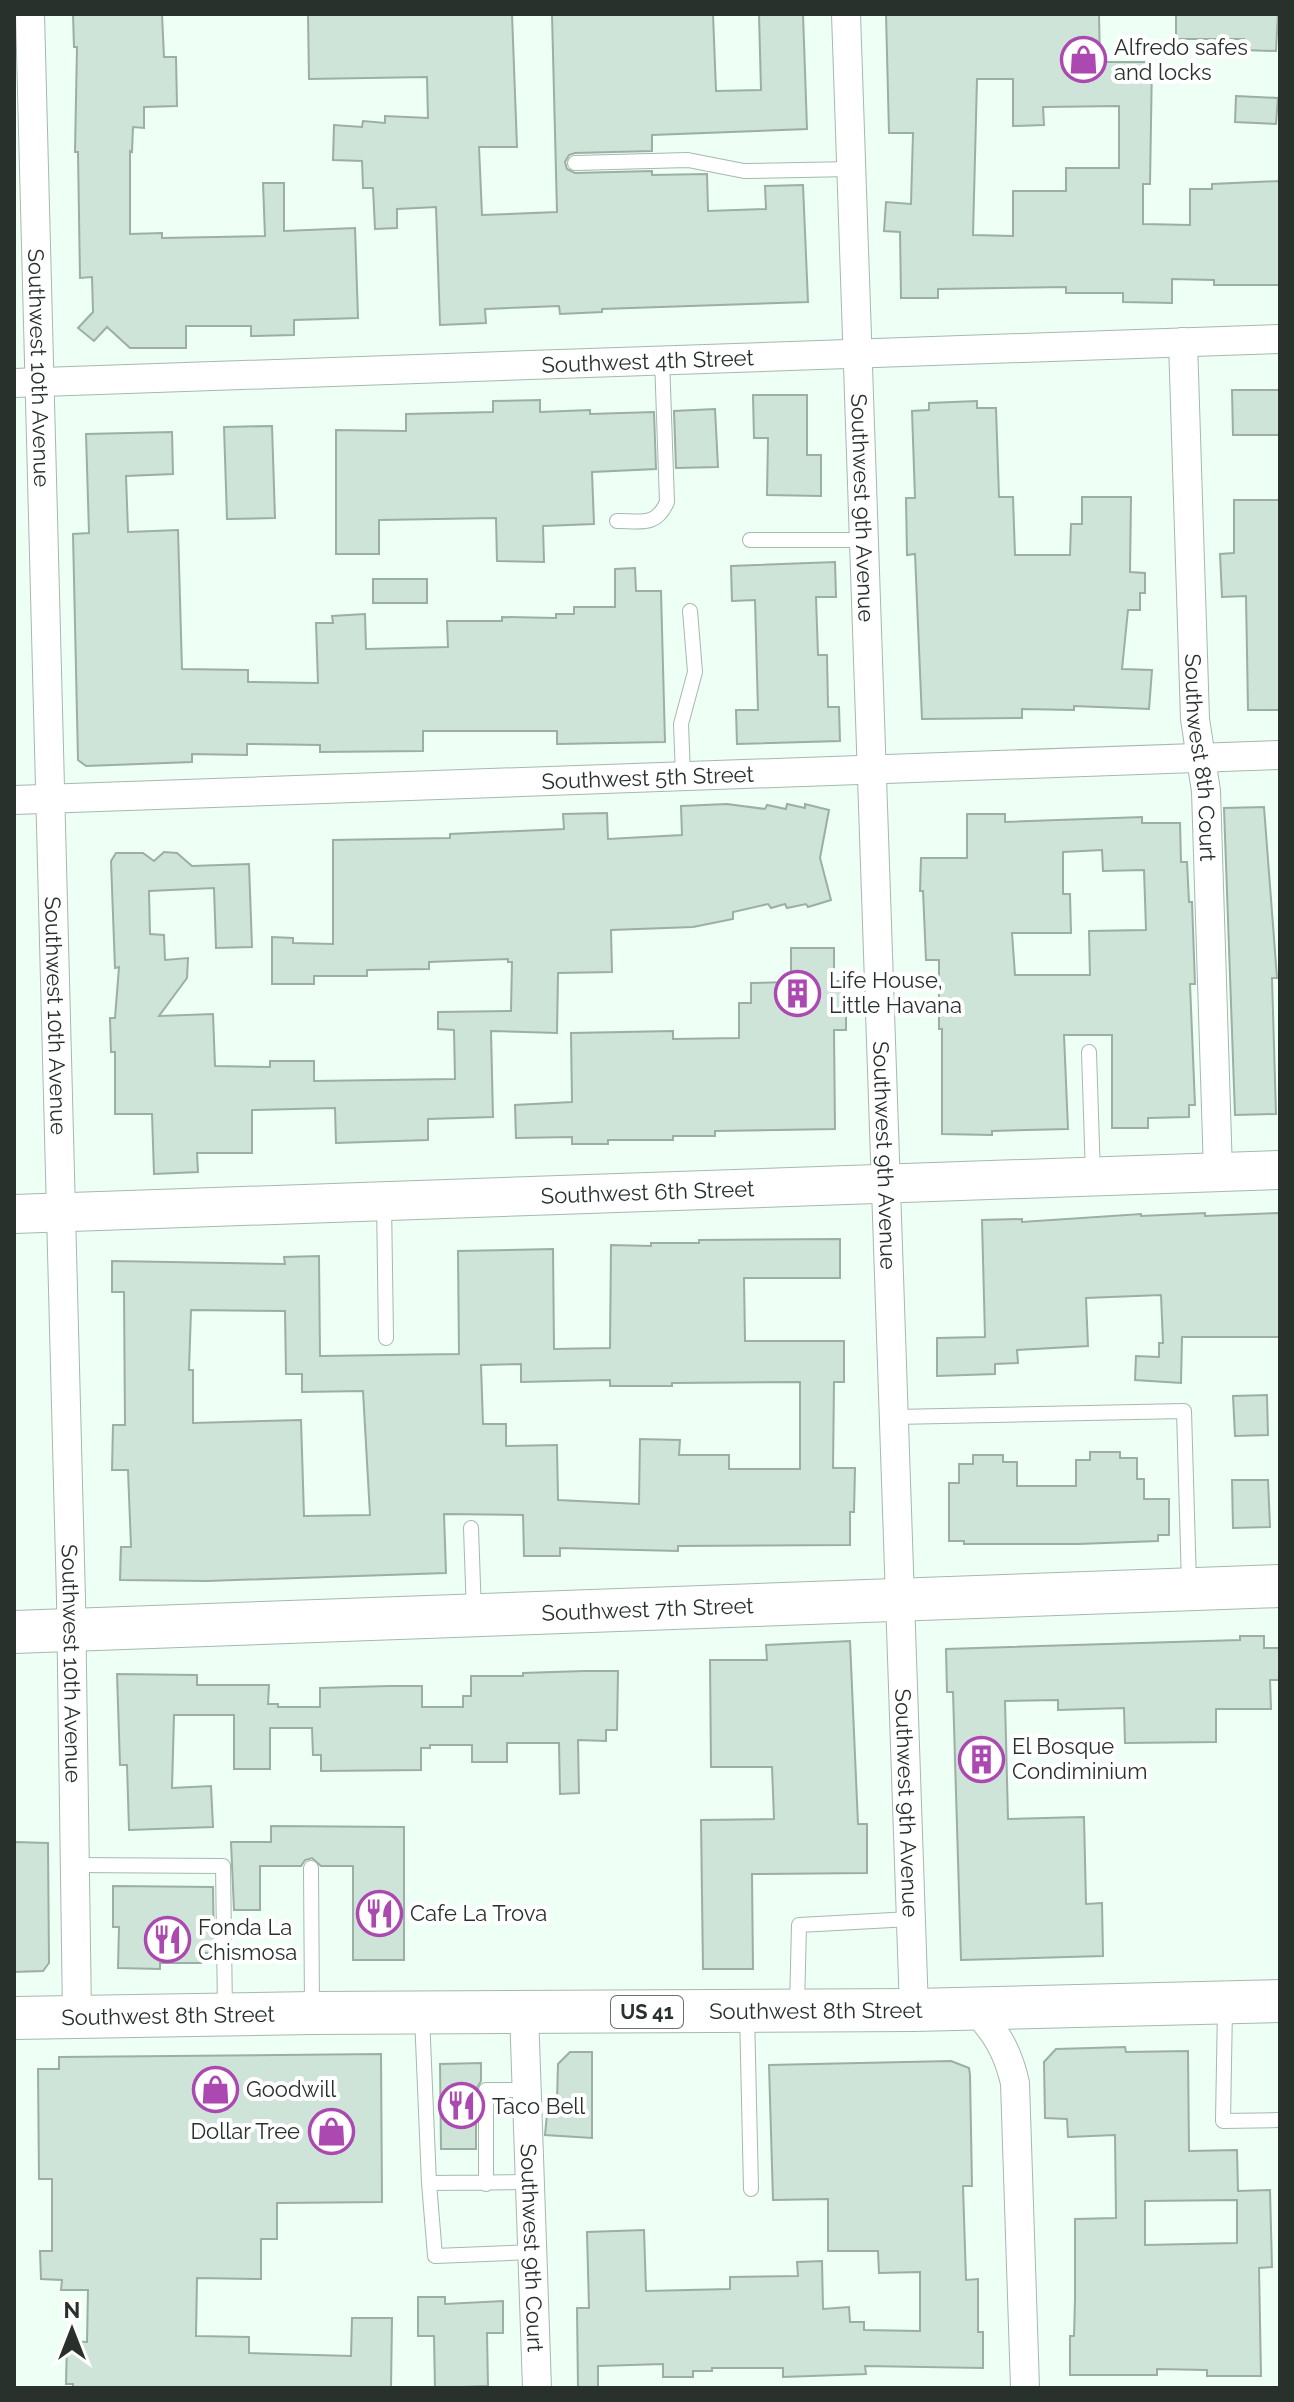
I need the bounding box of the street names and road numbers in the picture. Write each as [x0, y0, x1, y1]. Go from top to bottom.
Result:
street label: Southwest 10th Avenue [23, 248, 55, 488]
street label: Southwest 4th Street [541, 344, 755, 378]
street label: Southwest 9th Avenue [846, 393, 880, 623]
street label: Southwest 8th Court [1180, 653, 1221, 862]
street label: Southwest 5th Street [541, 761, 755, 794]
street label: Southwest 10th Avenue [40, 896, 72, 1135]
street label: Southwest 9th Avenue [868, 1041, 902, 1270]
street label: Southwest 6th Street [540, 1175, 755, 1209]
street label: Southwest 10th Avenue [57, 1544, 87, 1783]
street label: Southwest 7th Street [541, 1592, 755, 1626]
street label: Southwest 9th Avenue [890, 1688, 924, 1918]
road number: US 41 [611, 1996, 683, 2028]
street label: Southwest 8th Street [709, 1997, 924, 2024]
street label: Southwest 8th Street [61, 2001, 276, 2030]
street label: Southwest 9th Court [516, 2143, 549, 2353]

